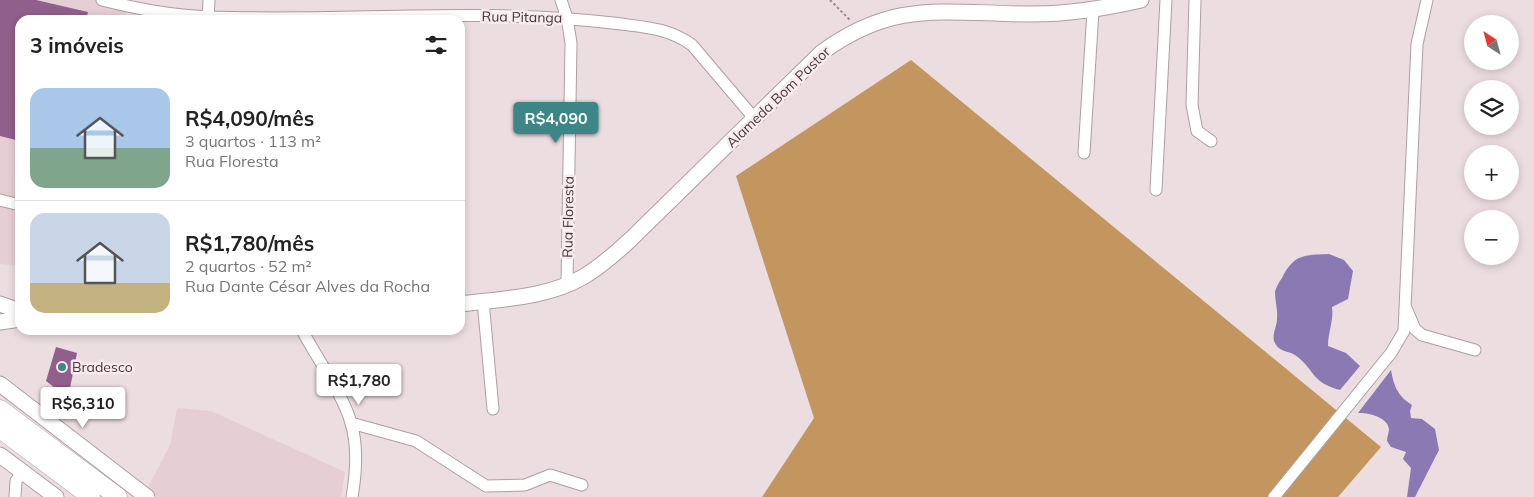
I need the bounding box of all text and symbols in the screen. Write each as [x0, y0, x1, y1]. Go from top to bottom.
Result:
street label: Rua Pitanga [482, 7, 562, 27]
north arrow [1464, 15, 1519, 70]
map controls [1464, 15, 1519, 265]
icon: filters [422, 31, 450, 59]
text: 3 imóveis [30, 32, 124, 58]
street label: Alameda Bom Pastor [722, 42, 834, 151]
button: layers [1464, 80, 1519, 135]
pin: R$4,090 [510, 102, 602, 144]
text: R$4,090/mês [185, 105, 314, 131]
icon: home [70, 108, 130, 168]
text: R$4,090 [524, 108, 588, 128]
text: 3 quartos · 113 m² [185, 131, 321, 151]
button: + [1464, 145, 1519, 200]
text: Rua Floresta [185, 151, 278, 171]
street label: Rua Floresta [558, 176, 578, 258]
button: − [1464, 210, 1519, 265]
text: R$1,780/mês [185, 230, 314, 256]
icon: home [70, 233, 130, 293]
text: 2 quartos · 52 m² [185, 256, 312, 276]
text: Rua Dante César Alves da Rocha [185, 276, 430, 296]
place label: Bradesco [72, 358, 133, 376]
marker: Bradesco [56, 361, 68, 373]
pin: R$1,780 [313, 364, 405, 406]
text: R$1,780 [327, 370, 391, 390]
pin: R$6,310 [37, 386, 129, 429]
text: R$6,310 [51, 393, 115, 413]

